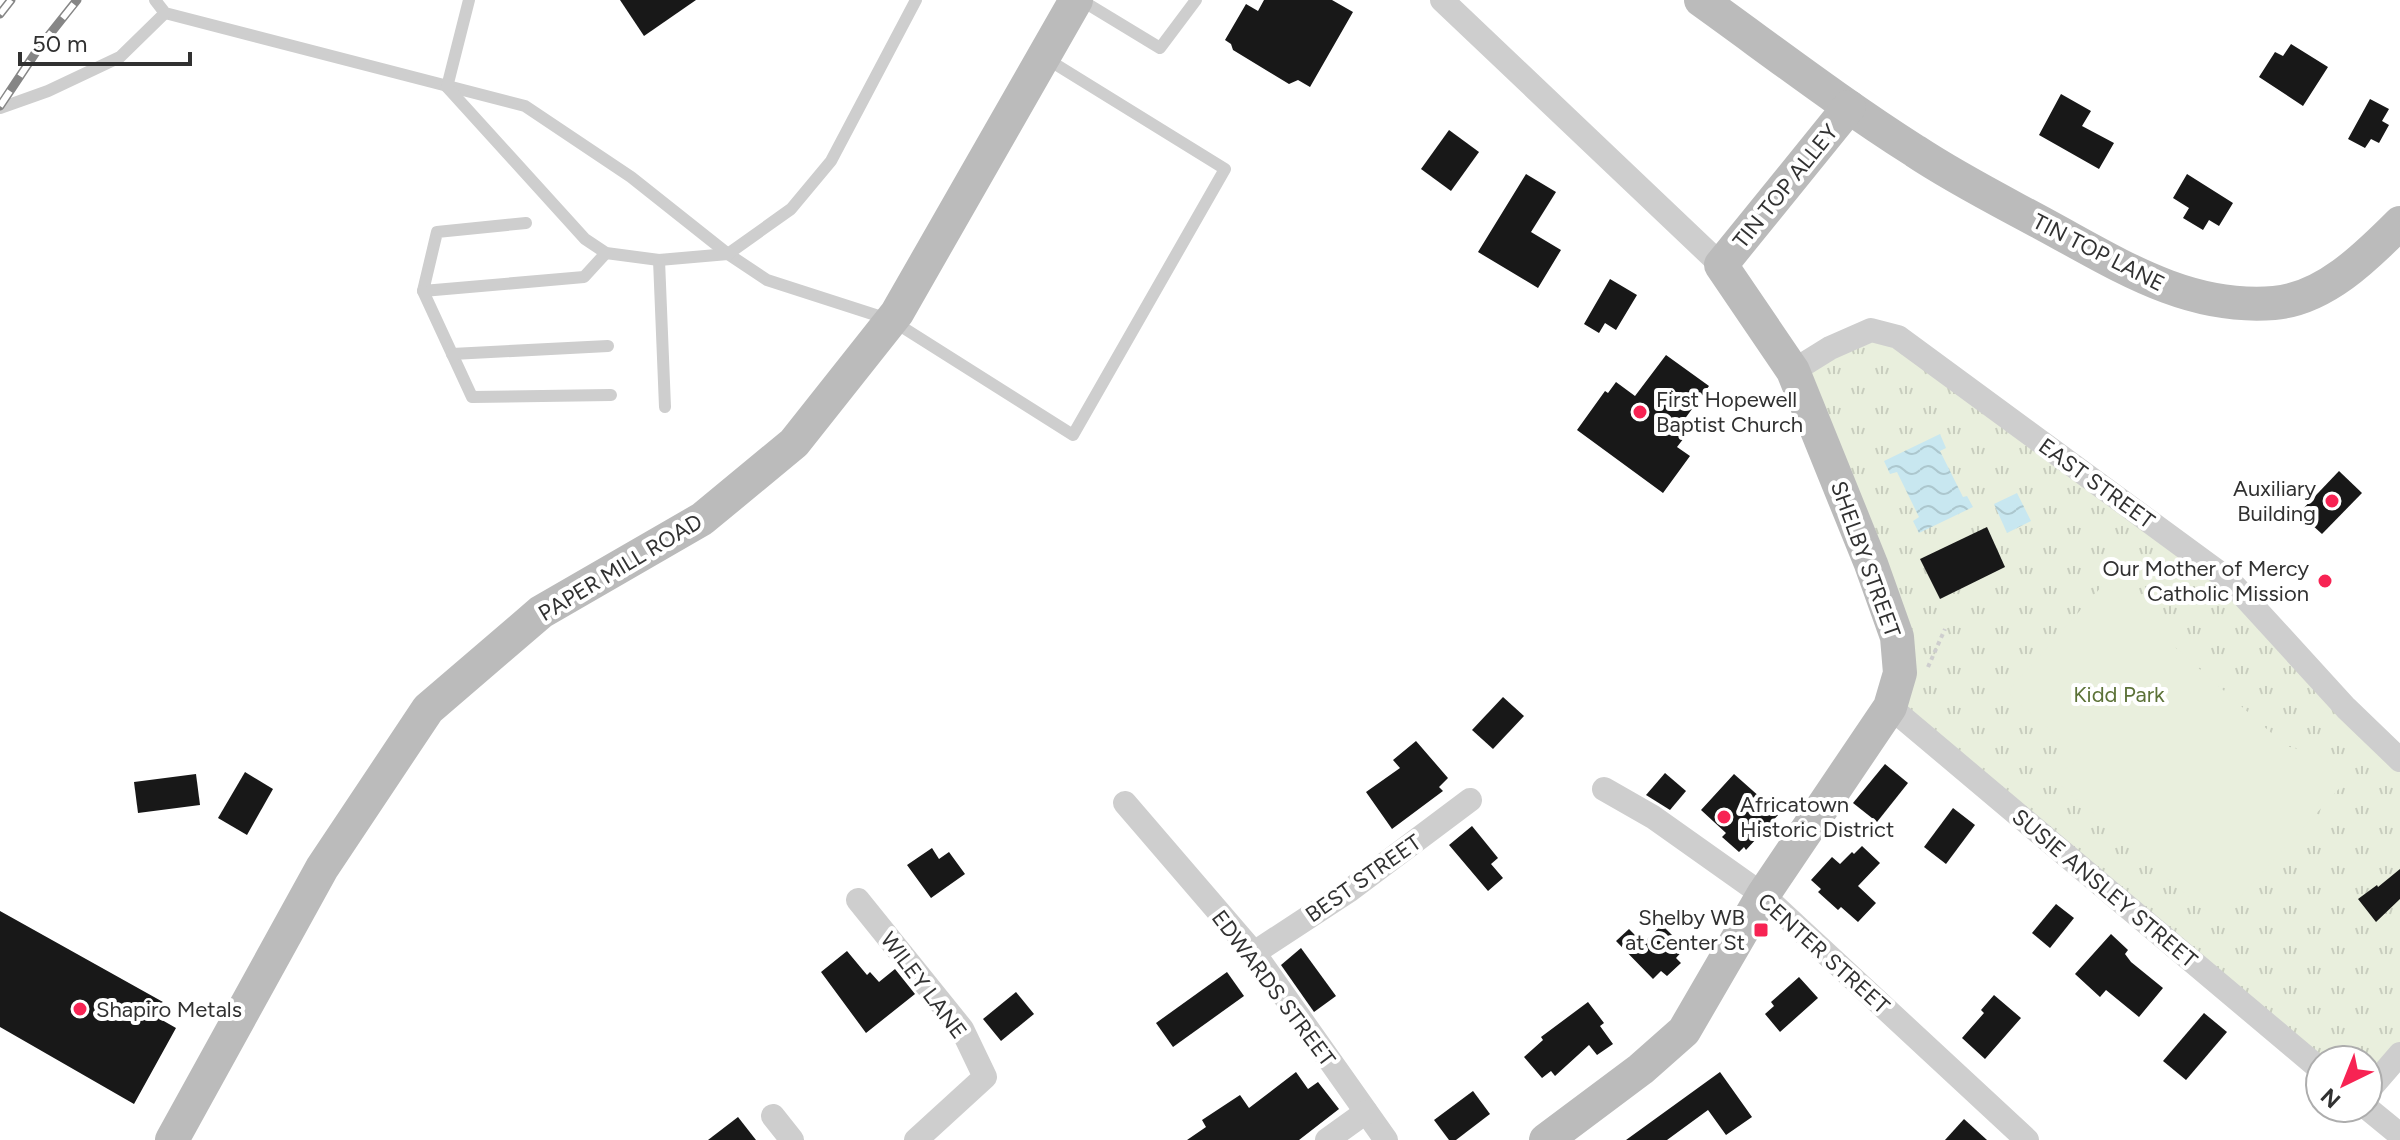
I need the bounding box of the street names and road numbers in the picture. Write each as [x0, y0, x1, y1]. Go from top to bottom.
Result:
street label: TIN TOP ALLEY [1727, 118, 1844, 254]
street label: TIN TOP LANE [2028, 208, 2169, 297]
street label: EAST STREET [2034, 432, 2160, 534]
street label: SHELBY STREET [1825, 477, 1906, 641]
street label: PAPER MILL ROAD [533, 508, 707, 627]
street label: SUSIE ANSLEY STREET [2007, 803, 2203, 974]
street label: BEST STREET [1300, 829, 1426, 928]
street label: CENTER STREET [1752, 887, 1895, 1020]
street label: EDWARDS STREET [1206, 905, 1341, 1072]
street label: WILEY LANE [875, 927, 972, 1044]

